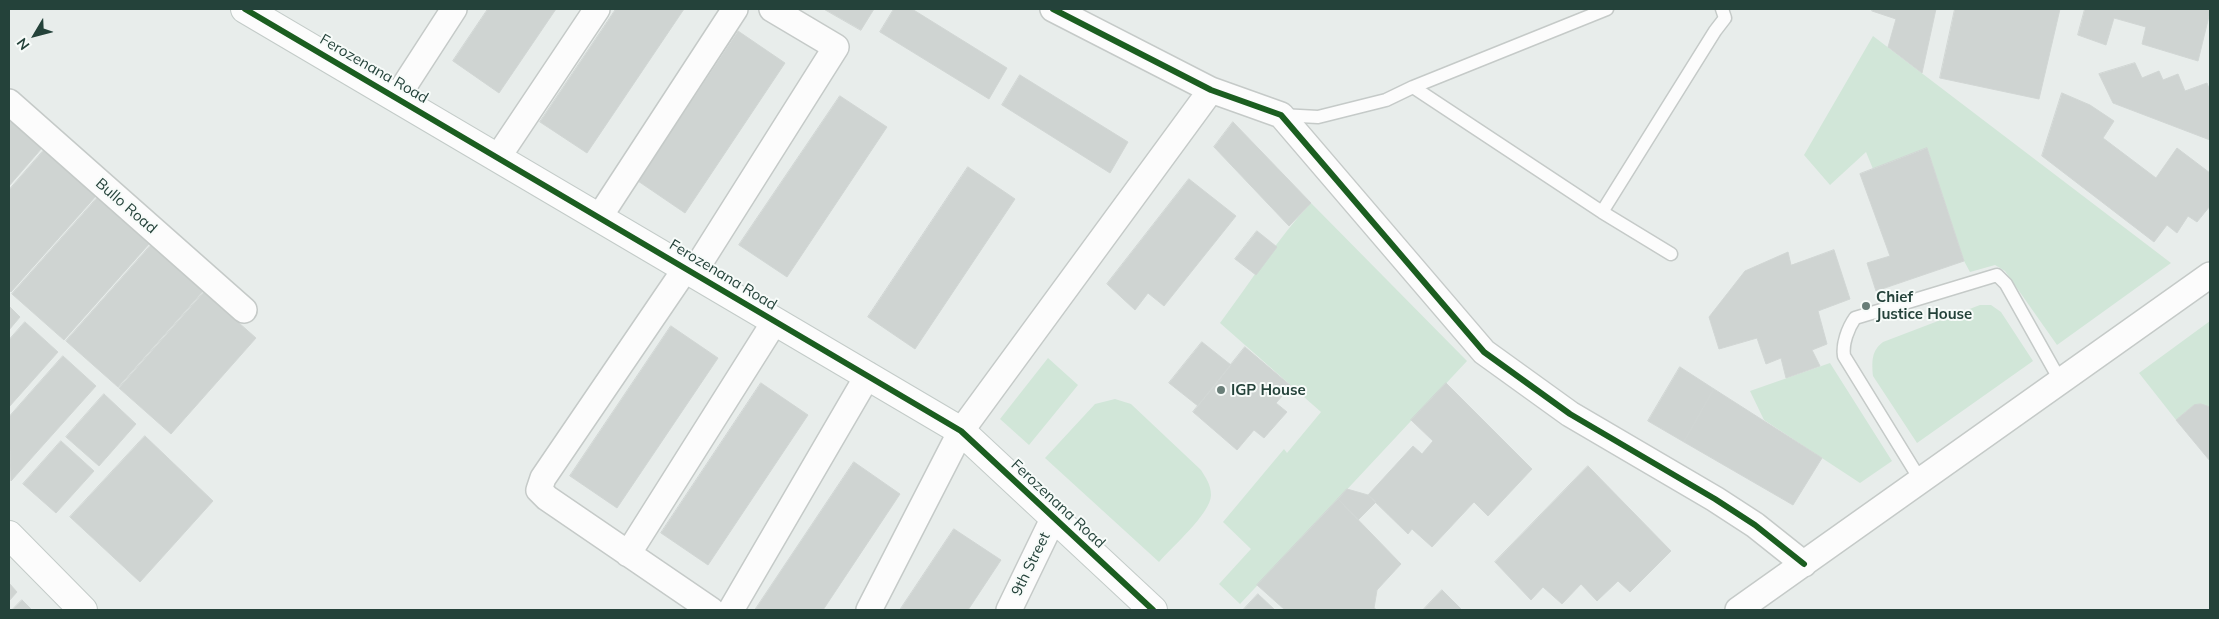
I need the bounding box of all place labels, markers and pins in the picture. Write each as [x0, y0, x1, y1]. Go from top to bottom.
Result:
place label: Chief Justice House [1876, 288, 1972, 323]
marker: Chief Justice House [1860, 300, 1872, 312]
place label: IGP House [1231, 381, 1306, 399]
marker: IGP House [1215, 384, 1227, 396]

